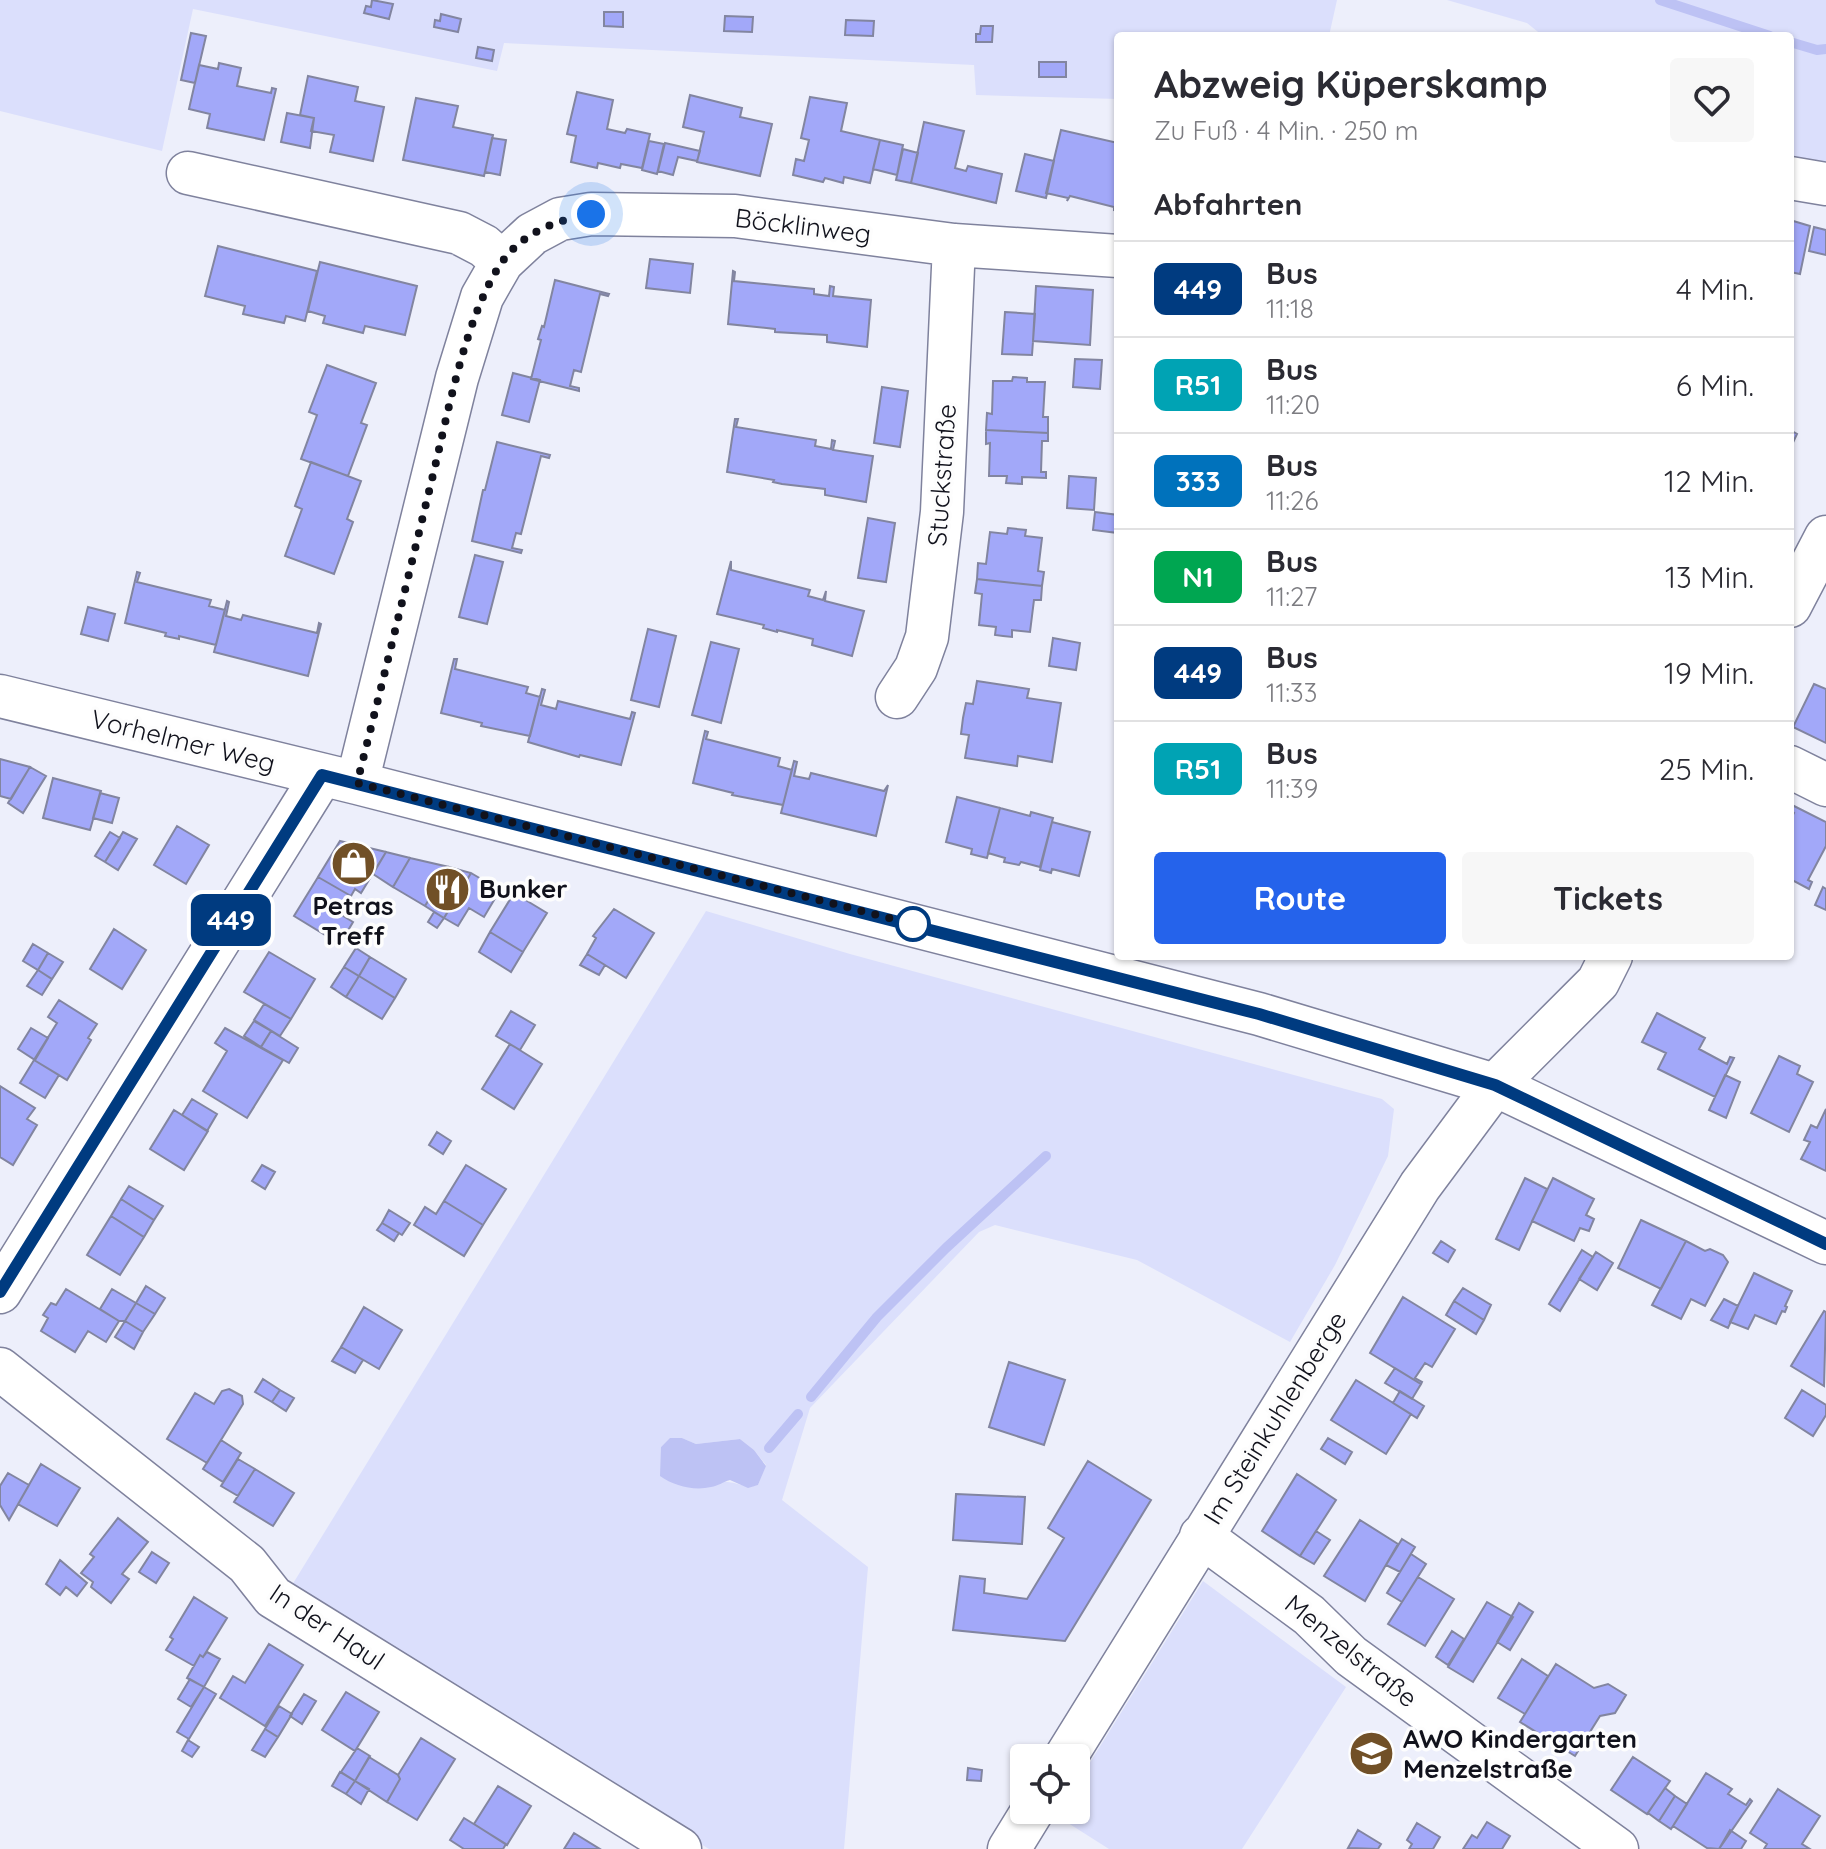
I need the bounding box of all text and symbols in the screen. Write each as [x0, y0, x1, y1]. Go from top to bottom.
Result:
button: heart [1670, 58, 1754, 142]
text: Abzweig Küperskamp [1154, 60, 1548, 108]
text: Zu Fuß · 4 Min. · 250 m [1154, 114, 1418, 147]
text: Abfahrten [1154, 185, 1302, 223]
your location [571, 194, 611, 234]
street label: Böcklinweg [733, 201, 873, 250]
text: Bus [1266, 254, 1318, 292]
text: 4 Min. [1676, 270, 1754, 308]
text: 449 [1174, 271, 1222, 306]
text: 11:18 [1266, 292, 1314, 325]
text: Bus [1266, 350, 1318, 388]
text: 6 Min. [1676, 366, 1754, 404]
text: R51 [1175, 367, 1221, 402]
text: 11:20 [1266, 388, 1320, 421]
street label: Stuckstraße [920, 403, 963, 547]
text: Bus [1266, 446, 1318, 484]
text: 12 Min. [1664, 462, 1754, 500]
text: 333 [1175, 463, 1221, 498]
text: 11:26 [1266, 484, 1319, 517]
text: Bus [1266, 542, 1318, 580]
text: 13 Min. [1665, 558, 1754, 596]
text: N1 [1182, 559, 1214, 594]
text: 11:27 [1266, 580, 1317, 613]
text: Bus [1266, 638, 1318, 676]
text: 19 Min. [1664, 654, 1754, 692]
text: 449 [1174, 655, 1222, 690]
text: 11:33 [1266, 676, 1317, 709]
street label: Vorhelmer Weg [87, 702, 279, 779]
text: Bus [1266, 734, 1318, 772]
text: 25 Min. [1659, 750, 1754, 788]
text: R51 [1175, 751, 1221, 786]
text: 11:39 [1266, 772, 1318, 805]
shop icon: Petras Treff [329, 839, 377, 887]
button: Route [1154, 852, 1446, 944]
button: Tickets [1462, 852, 1754, 944]
restaurant icon: Bunker [424, 865, 472, 913]
place label: Bunker [479, 872, 568, 905]
place label: Petras Treff [312, 889, 394, 952]
line badge: 449 [185, 894, 277, 946]
text: 449 [207, 902, 255, 937]
unlabelled marker [896, 907, 930, 941]
street label: Im Steinkuhlenberge [1196, 1305, 1354, 1530]
street label: In der Haul [264, 1576, 391, 1677]
street label: Menzelstraße [1278, 1587, 1424, 1714]
place label: AWO Kindergarten Menzelstraße [1403, 1722, 1637, 1785]
school or university icon: AWO Kindergarten Menzelstraße [1348, 1730, 1396, 1778]
map controls [1010, 1744, 1090, 1824]
button: locate [1010, 1744, 1090, 1824]

